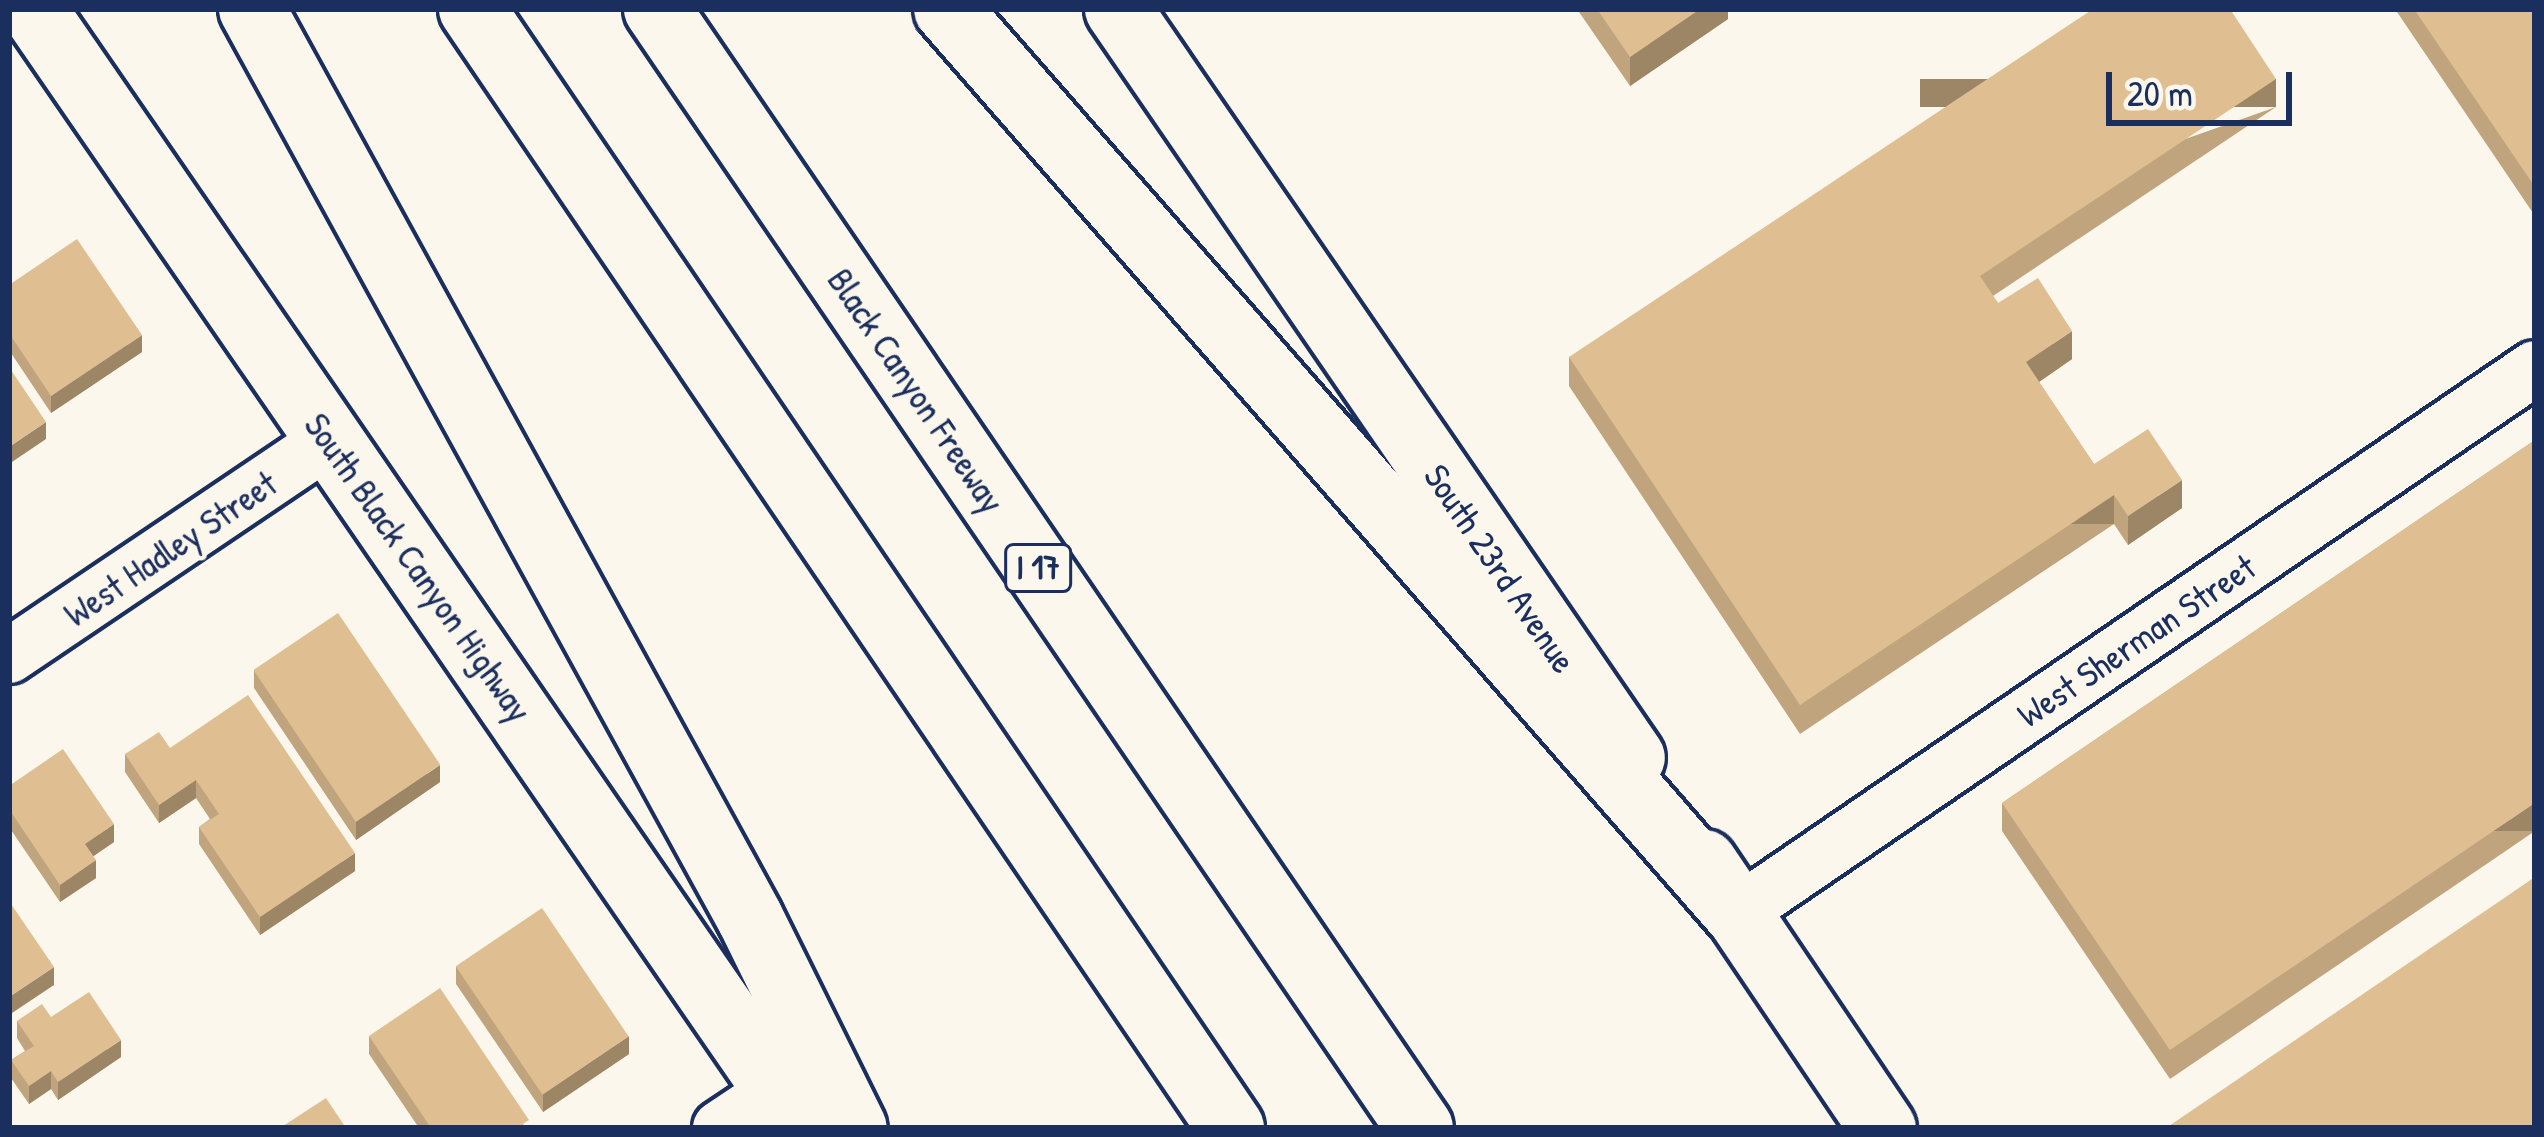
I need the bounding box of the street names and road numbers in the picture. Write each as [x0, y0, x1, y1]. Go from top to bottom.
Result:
street label: Black Canyon Freeway [819, 260, 1015, 520]
street label: South Black Canyon Highway [296, 404, 542, 730]
street label: South 23rd Avenue [1416, 456, 1586, 680]
street label: West Hadley Street [55, 461, 285, 635]
road number: I 17 [1002, 541, 1074, 595]
street label: West Sherman Street [2009, 544, 2263, 736]

